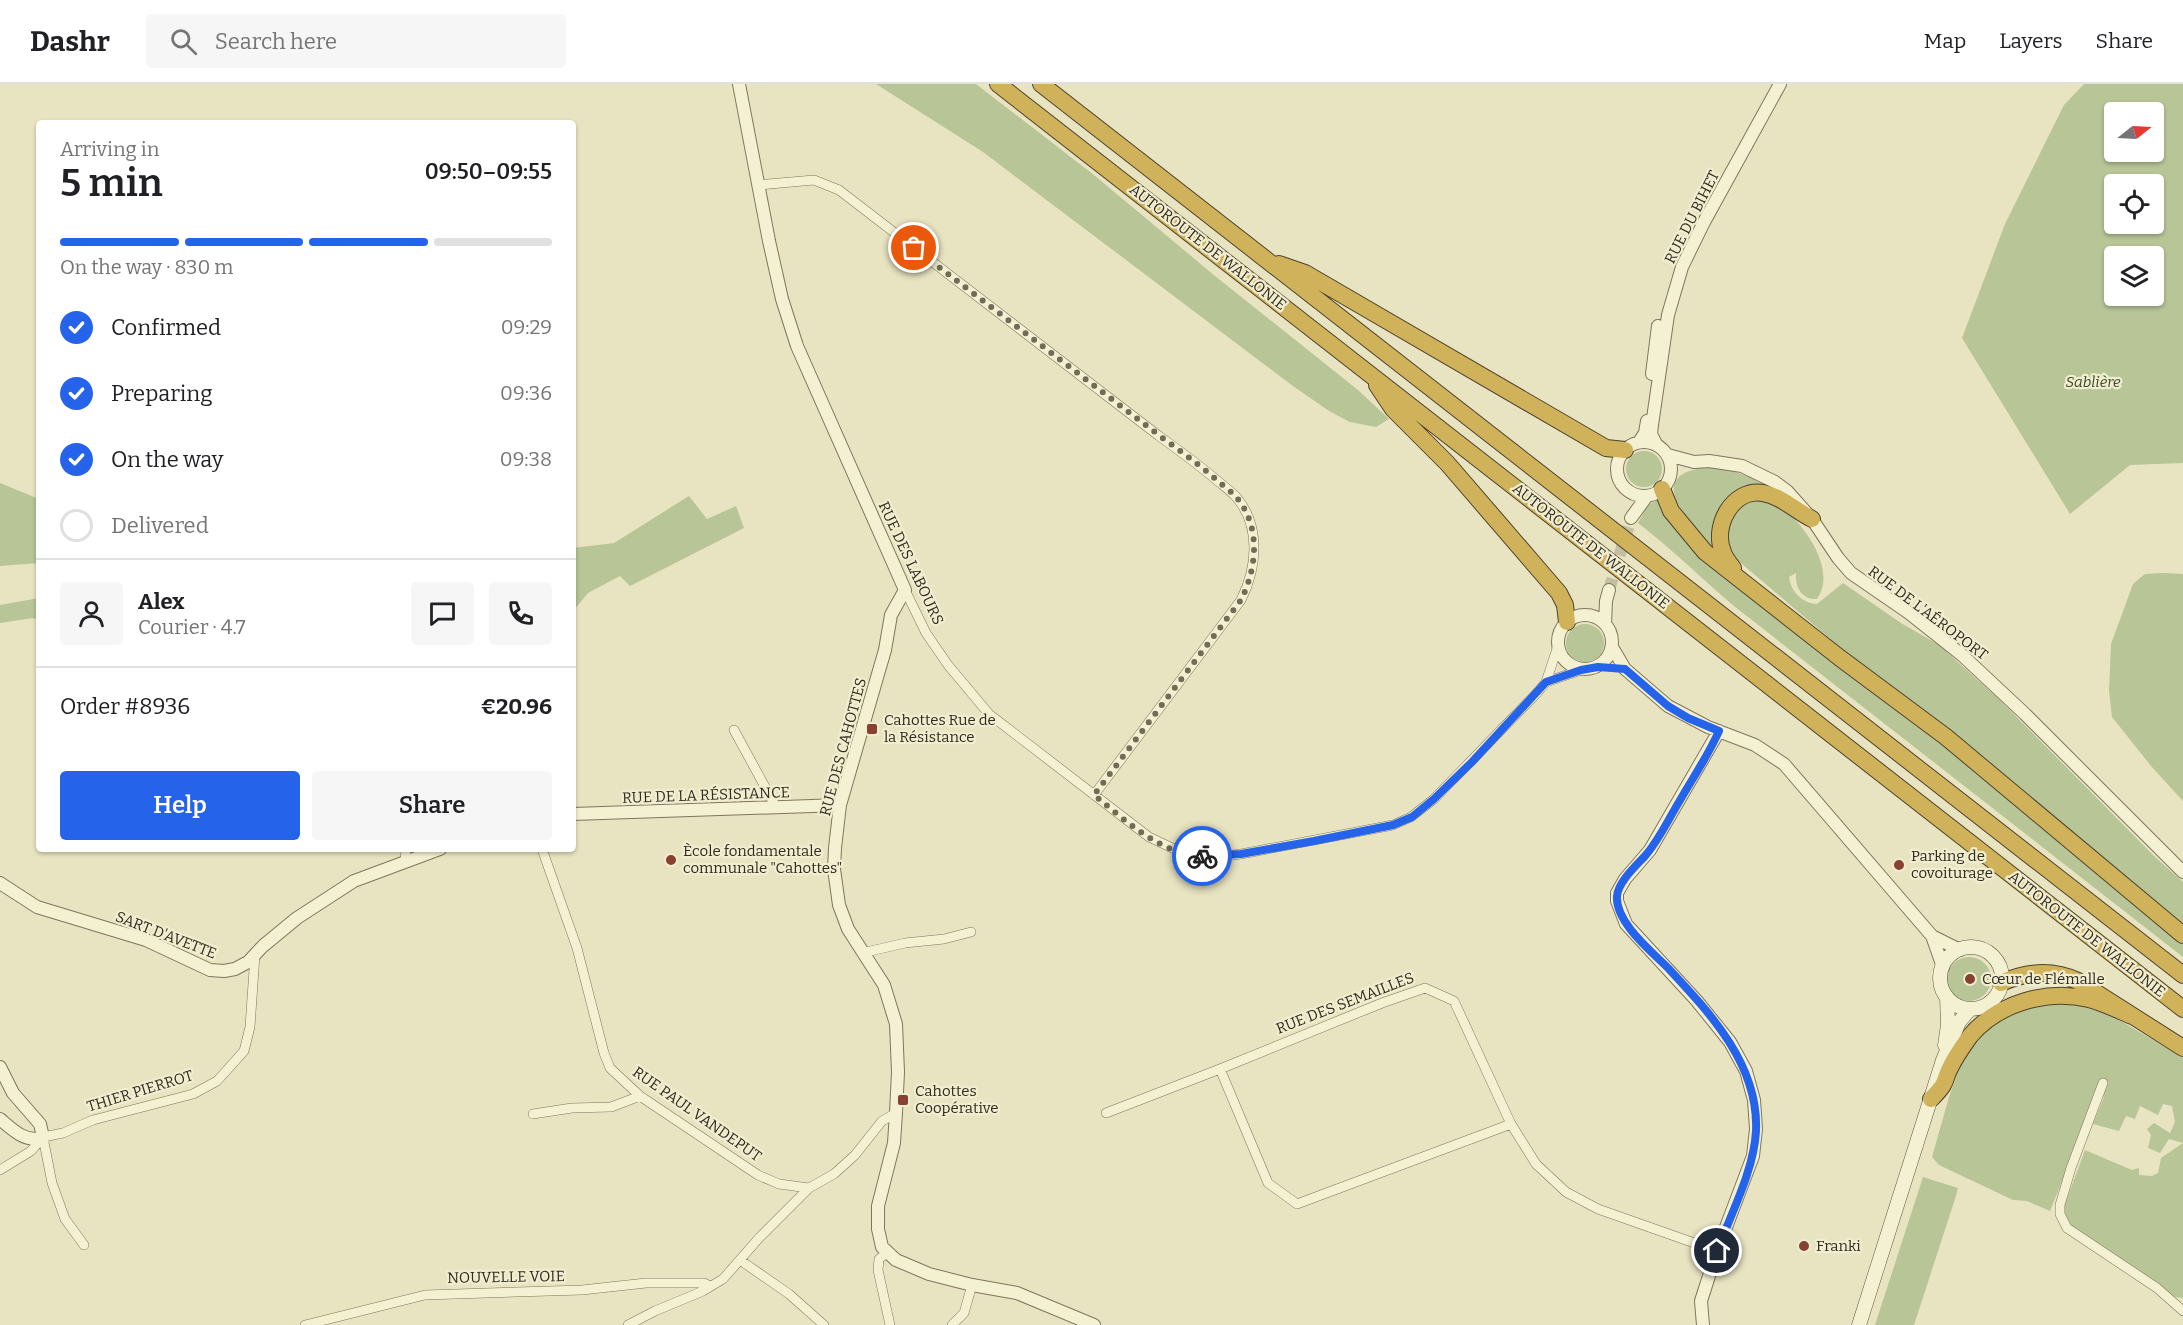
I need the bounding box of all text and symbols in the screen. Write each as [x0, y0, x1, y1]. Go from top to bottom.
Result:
search box [146, 14, 566, 68]
text: Dashr [30, 25, 110, 58]
icon: search [167, 25, 200, 58]
text: Search here [215, 28, 337, 55]
text: Map [1924, 28, 1966, 54]
text: Layers [1999, 28, 2063, 54]
text: Share [2096, 28, 2153, 54]
north arrow [2104, 102, 2164, 162]
map controls [2104, 102, 2164, 306]
text: Arriving in [60, 137, 159, 161]
text: 09:50–09:55 [425, 158, 552, 185]
text: 5 min [60, 160, 163, 206]
street label: RUE DU BIHET [1661, 167, 1723, 267]
button: locate [2104, 174, 2164, 234]
street label: AUTOROUTE DE WALLONIE [1126, 180, 1290, 314]
pin [888, 222, 939, 273]
icon: bag [897, 231, 930, 264]
button: layers [2104, 246, 2164, 306]
text: On the way · 830 m [60, 255, 233, 279]
icon: check [60, 311, 93, 344]
text: Confirmed [111, 314, 221, 341]
text: 09:29 [501, 315, 552, 339]
park label: Sablière [2065, 373, 2121, 391]
icon: check [60, 377, 93, 410]
text: Preparing [111, 380, 213, 407]
text: 09:36 [500, 381, 552, 405]
icon: check [60, 443, 93, 476]
text: On the way [111, 446, 223, 473]
text: 09:38 [500, 447, 552, 471]
street label: AUTOROUTE DE WALLONIE [1509, 479, 1673, 613]
street label: RUE DES LABOURS [875, 498, 947, 628]
text: Delivered [111, 512, 209, 539]
street label: RUE DE L'AÉROPORT [1865, 562, 1992, 664]
button: person [60, 582, 123, 645]
button: chat [411, 582, 474, 645]
button: phone [489, 582, 552, 645]
text: Alex [138, 588, 184, 615]
text: Courier · 4.7 [138, 615, 246, 639]
street label: RUE DES CAHOTTES [816, 676, 870, 818]
text: Order #8936 [60, 693, 190, 720]
text: €20.96 [481, 693, 552, 720]
place label: Cahottes Rue de la Résistance [884, 711, 996, 746]
marker: Cahottes Rue de la Résistance [865, 722, 879, 736]
button: Help [60, 771, 300, 840]
button: Share [312, 771, 552, 840]
street label: RUE DE LA RÉSISTANCE [622, 783, 790, 807]
courier [1172, 826, 1232, 886]
icon: bike [1186, 840, 1219, 873]
place label: Ècole fondamentale communale "Cahottes" [683, 842, 842, 877]
place label: Parking de covoiturage [1911, 847, 1993, 882]
marker: Ècole fondamentale communale "Cahottes" [664, 853, 678, 867]
marker: Parking de covoiturage [1892, 858, 1906, 872]
street label: AUTOROUTE DE WALLONIE [2005, 867, 2169, 1001]
street label: SART D'AVETTE [113, 907, 219, 963]
street label: RUE DES SEMAILLES [1273, 968, 1417, 1038]
place label: Cœur de Flémalle [1982, 970, 2105, 988]
marker: Cœur de Flémalle [1963, 972, 1977, 986]
street label: RUE PAUL VANDEPUT [629, 1063, 765, 1165]
street label: THIER PIERROT [85, 1066, 195, 1116]
place label: Cahottes Coopérative [915, 1082, 999, 1117]
marker: Cahottes Coopérative [896, 1093, 910, 1107]
pin [1691, 1225, 1742, 1276]
icon: home [1700, 1234, 1733, 1267]
place label: Franki [1816, 1237, 1861, 1255]
marker: Franki [1797, 1239, 1811, 1253]
street label: NOUVELLE VOIE [447, 1267, 565, 1287]

